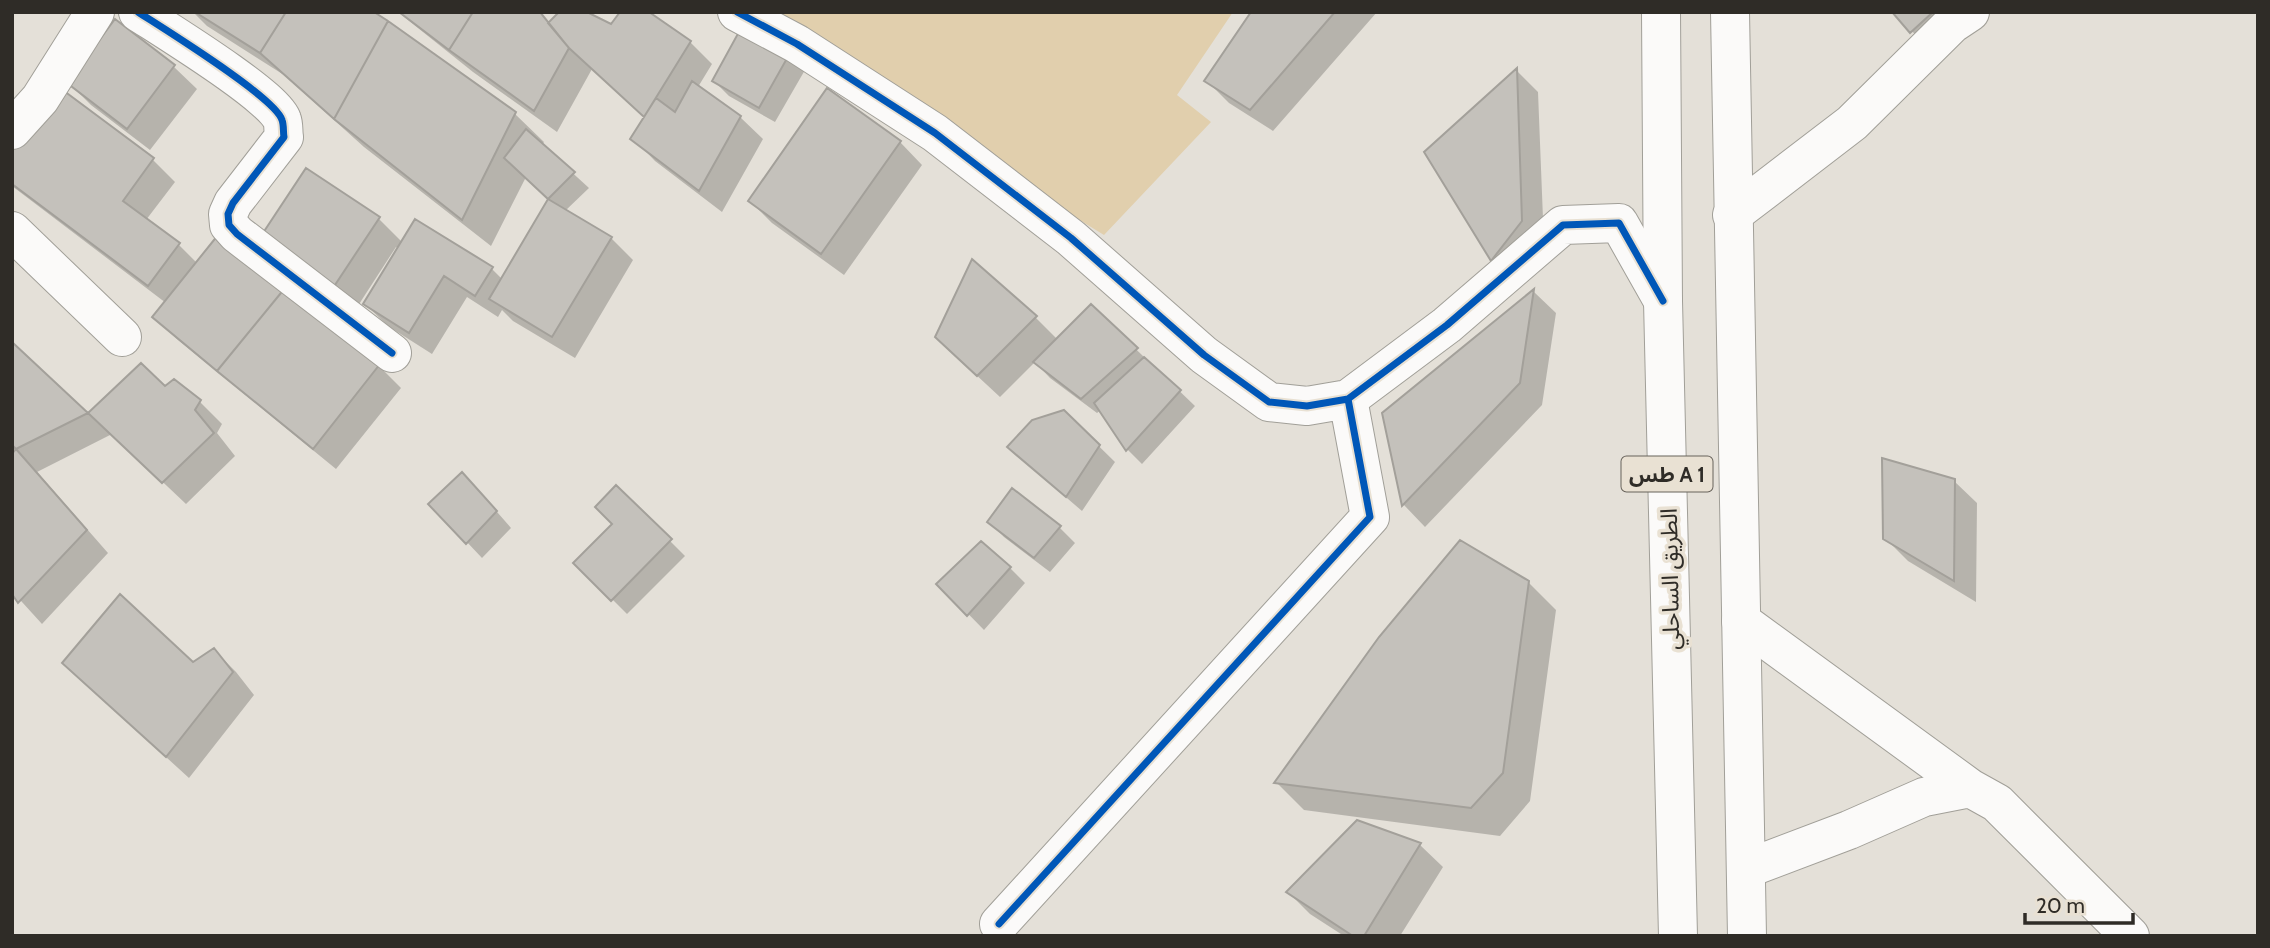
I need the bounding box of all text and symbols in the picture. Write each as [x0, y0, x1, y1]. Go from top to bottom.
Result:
road number: طس A 1 [1622, 456, 1712, 491]
street label: الطريق الساحلي [1655, 508, 1689, 650]
scale bar [2025, 881, 2134, 925]
text: 20 m [2036, 893, 2085, 918]

